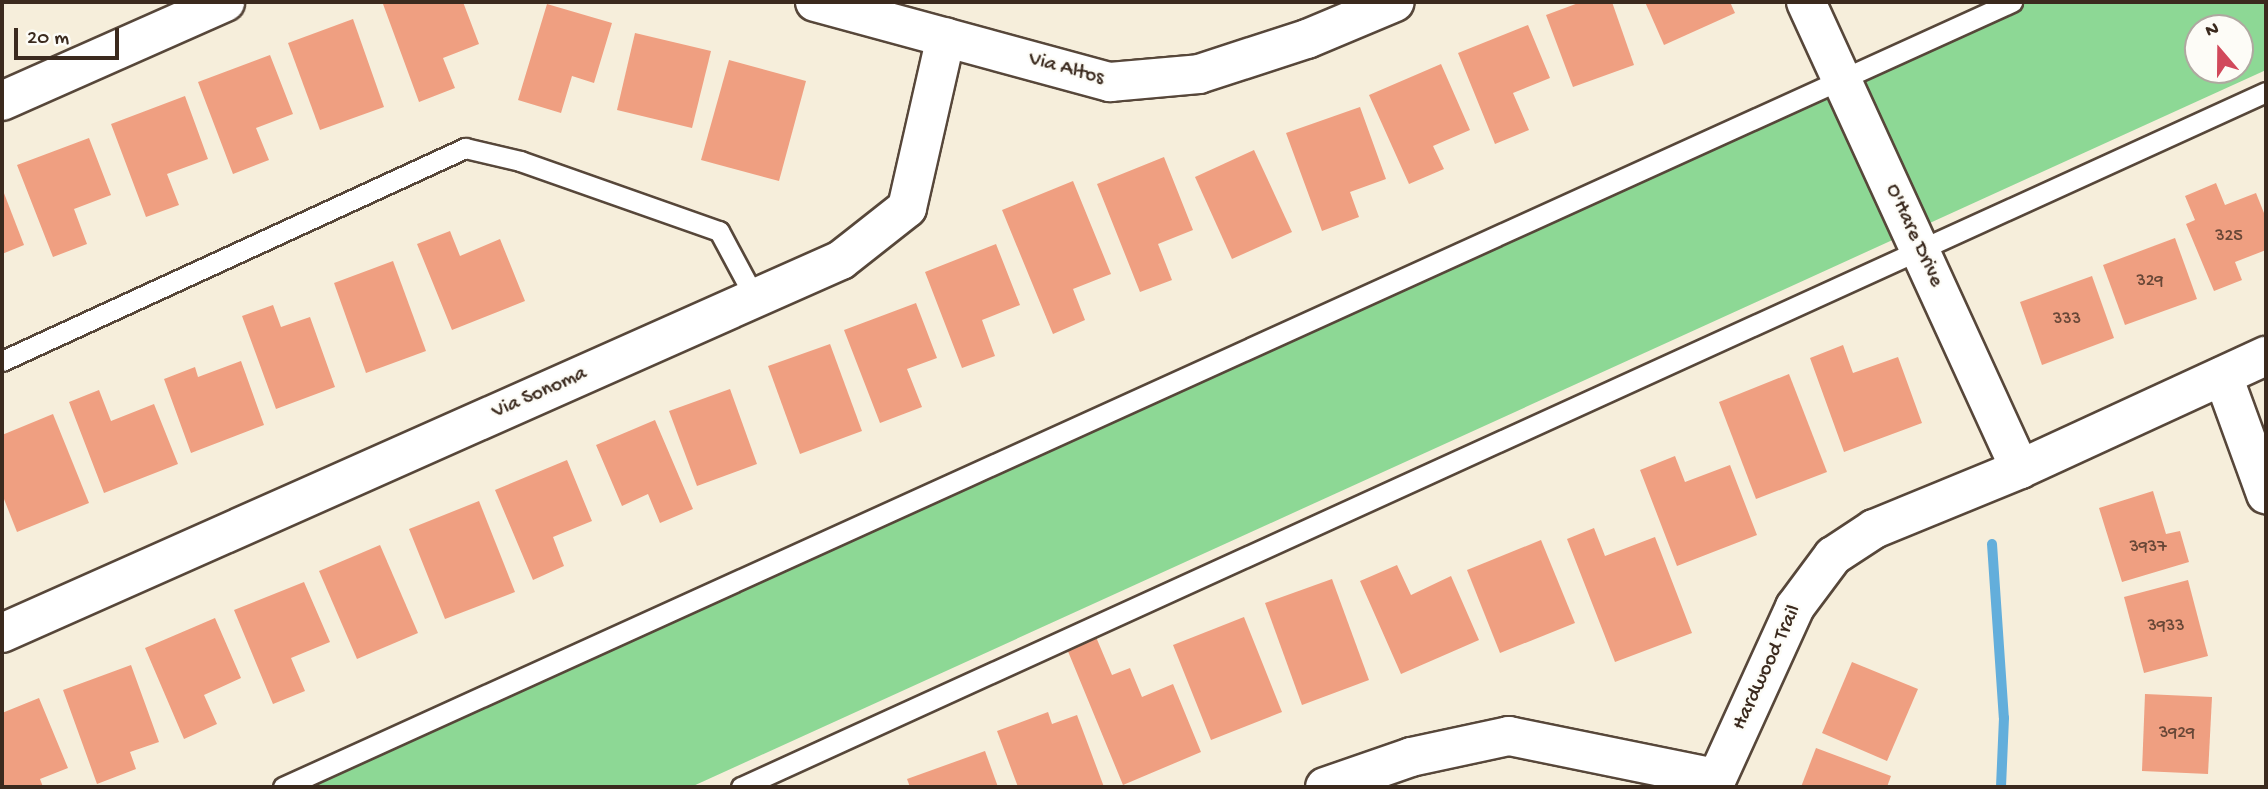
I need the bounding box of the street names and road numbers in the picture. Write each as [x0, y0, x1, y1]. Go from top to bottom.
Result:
street label: Via Altos [1026, 48, 1106, 92]
street label: O'Hare Drive [1878, 181, 1948, 291]
street label: Via Sonoma [489, 362, 591, 426]
street label: Hardwood Trail [1728, 601, 1808, 735]

